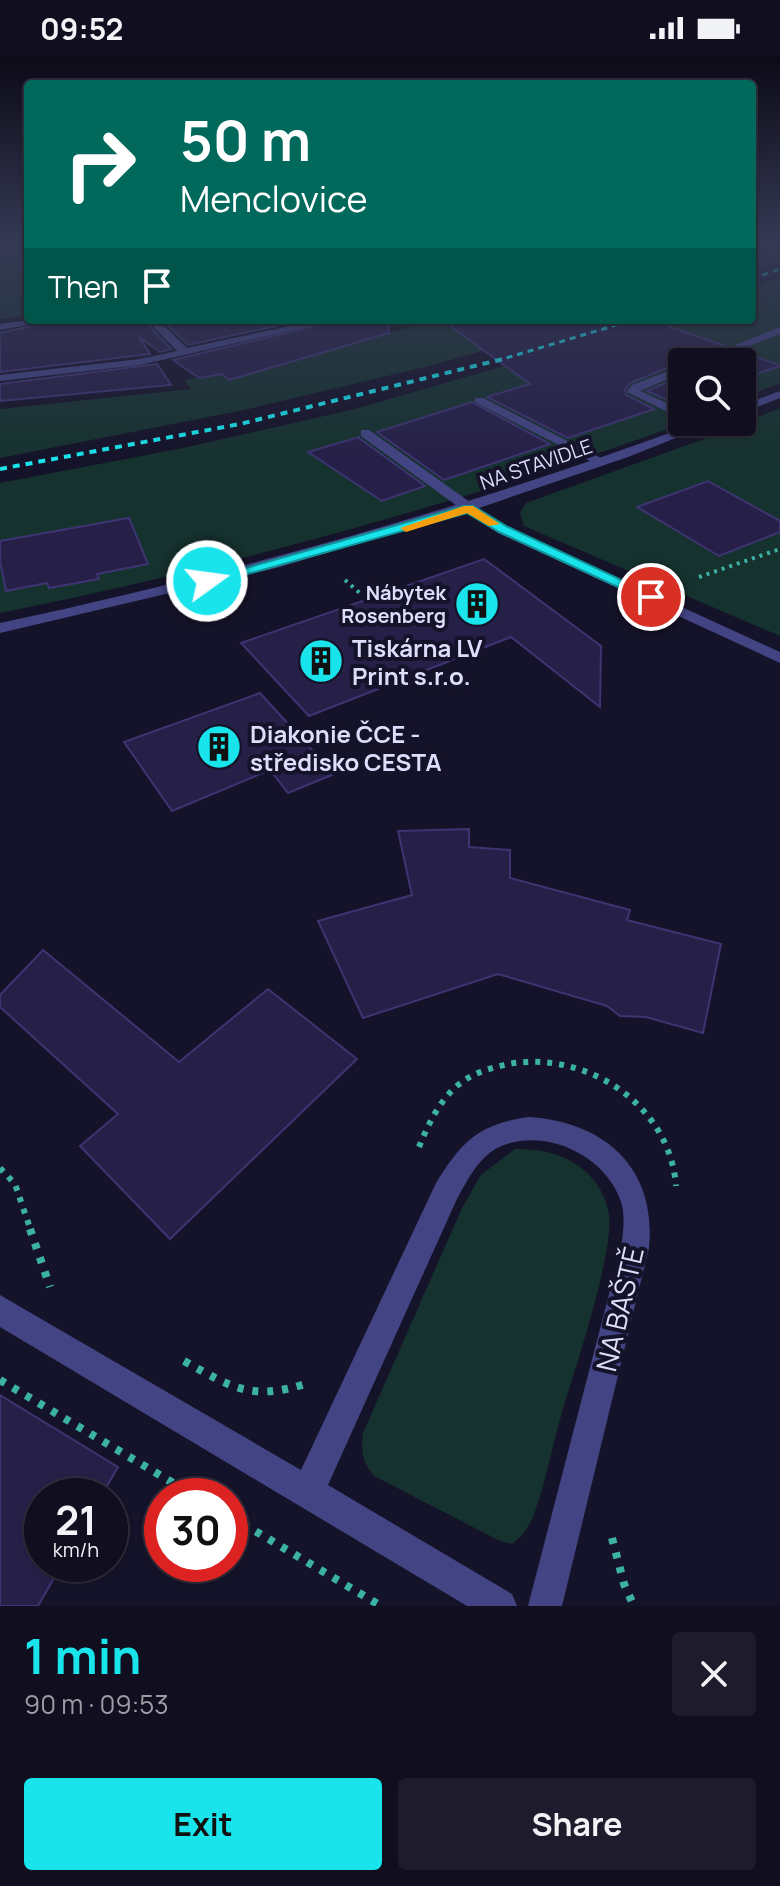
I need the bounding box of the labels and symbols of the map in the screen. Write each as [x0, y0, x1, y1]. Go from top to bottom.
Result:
street label: NA STAVIDLE [476, 432, 596, 496]
position arrow [165, 539, 249, 623]
pin [617, 563, 685, 631]
place label: Nábytek Rosenberg [341, 579, 447, 629]
building icon: Nábytek Rosenberg [453, 580, 501, 628]
place label: Tiskárna LV Print s.r.o. [352, 631, 483, 692]
building icon: Tiskárna LV Print s.r.o. [297, 637, 345, 685]
place label: Diakonie ČCE - středisko CESTA [250, 717, 442, 778]
building icon: Diakonie ČCE - středisko CESTA [195, 723, 243, 771]
street label: NA BAŠTĚ [586, 1243, 652, 1375]
speed limit sign: 30 [144, 1478, 248, 1582]

